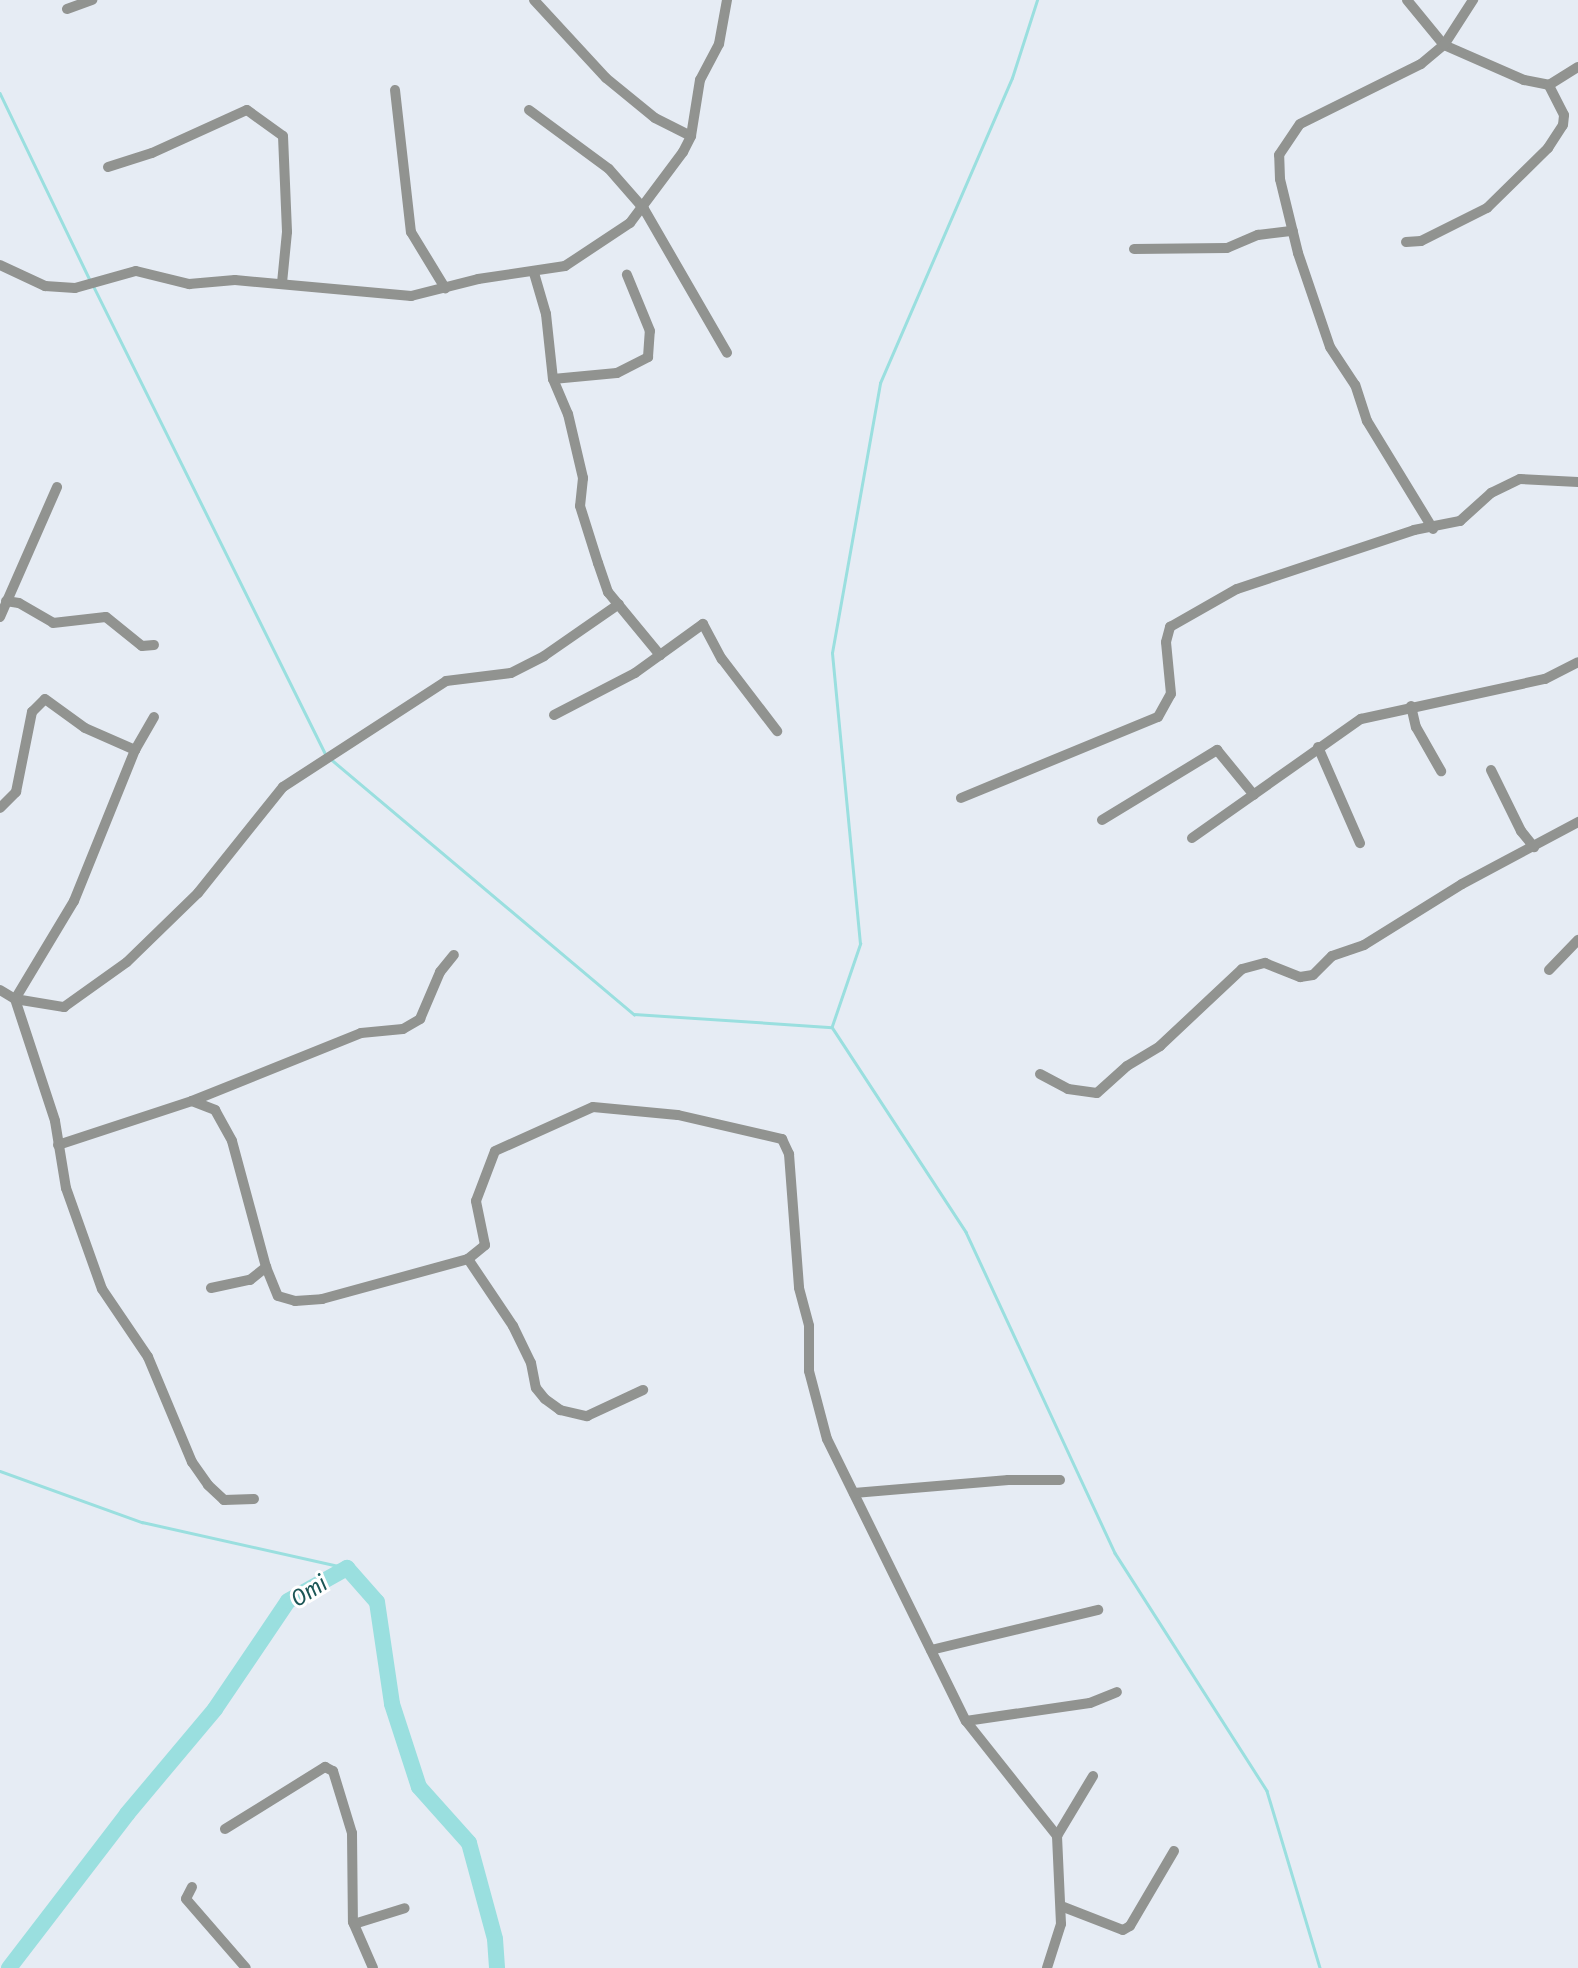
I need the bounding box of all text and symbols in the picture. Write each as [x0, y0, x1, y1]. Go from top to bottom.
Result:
water label: Omi [286, 1569, 332, 1613]

